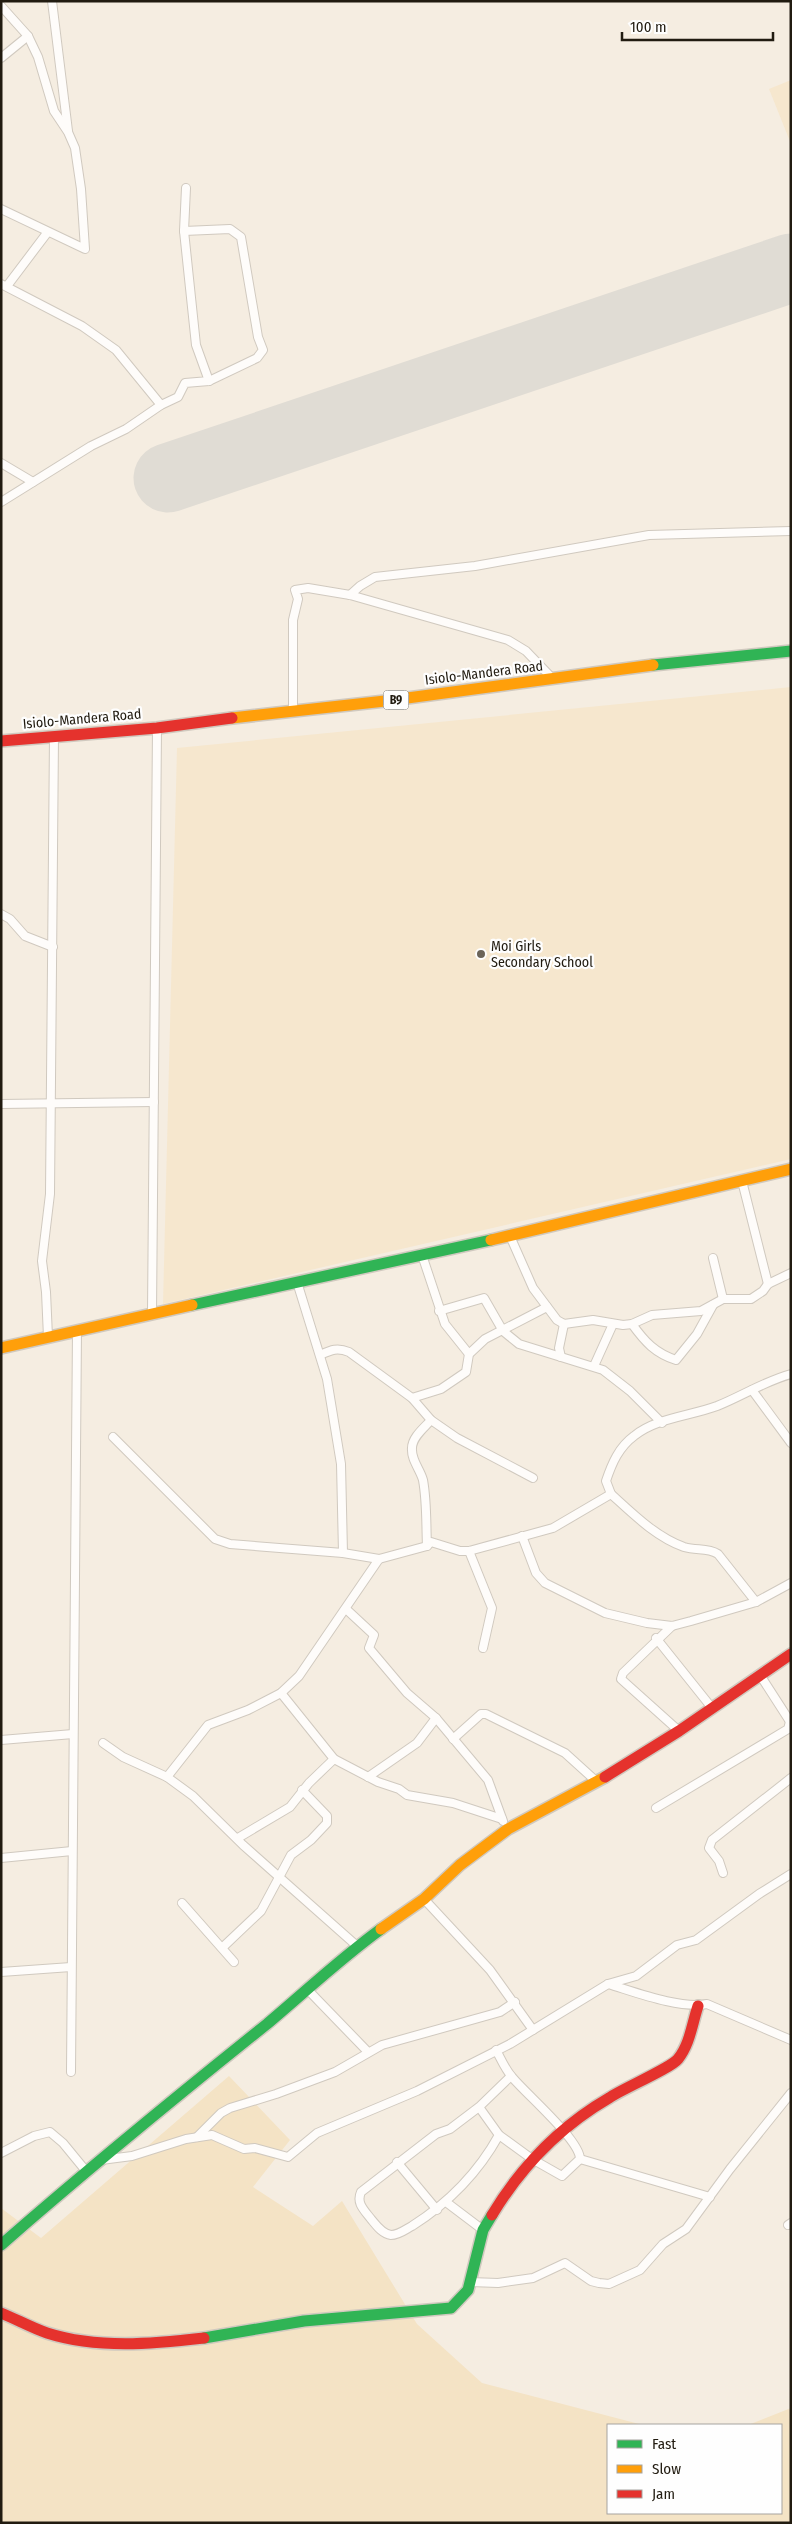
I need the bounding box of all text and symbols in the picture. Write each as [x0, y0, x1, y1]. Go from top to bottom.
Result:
scale bar [622, 10, 773, 42]
text: 100 m [630, 18, 667, 36]
street label: Isiolo-Mandera Road [424, 657, 544, 689]
road number: B9 [384, 690, 408, 710]
street label: Isiolo-Mandera Road [22, 705, 142, 733]
place label: Moi Girls Secondary School [491, 938, 593, 971]
marker: Moi Girls Secondary School [475, 948, 487, 960]
legend [607, 2424, 782, 2514]
text: Fast [652, 2435, 676, 2453]
text: Slow [652, 2460, 681, 2478]
text: Jam [652, 2485, 675, 2503]

